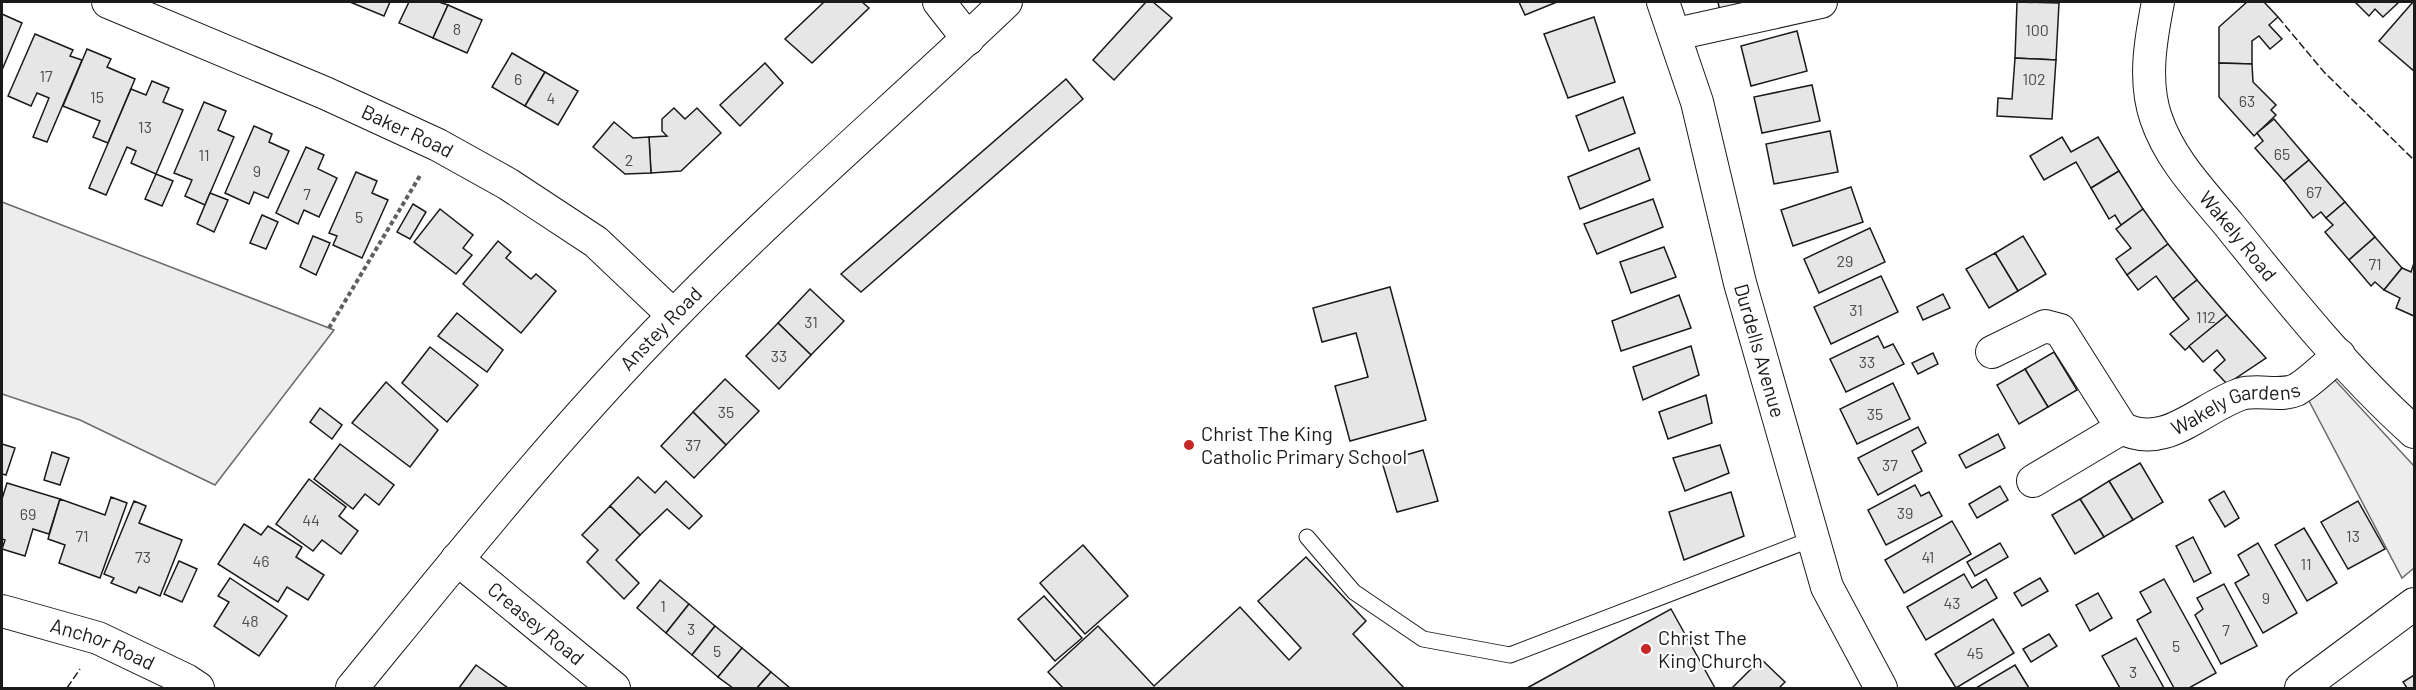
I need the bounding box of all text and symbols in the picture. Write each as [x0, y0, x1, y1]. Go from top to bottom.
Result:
house number: 8 [453, 19, 461, 38]
house number: 100 [2025, 20, 2049, 39]
house number: 17 [39, 66, 53, 85]
house number: 6 [514, 69, 522, 88]
house number: 102 [2022, 69, 2046, 88]
house number: 15 [90, 87, 104, 106]
house number: 4 [547, 88, 555, 107]
house number: 63 [2239, 91, 2255, 110]
street label: Baker Road [358, 99, 458, 162]
house number: 13 [138, 117, 152, 136]
house number: 65 [2274, 144, 2290, 163]
house number: 11 [198, 145, 210, 164]
house number: 2 [625, 150, 633, 169]
house number: 9 [253, 161, 261, 180]
house number: 67 [2306, 182, 2322, 201]
house number: 7 [303, 184, 311, 203]
street label: Wakely Road [2195, 186, 2282, 285]
house number: 5 [355, 207, 363, 226]
house number: 29 [1837, 251, 1853, 270]
house number: 71 [2368, 254, 2382, 273]
street label: Anstey Road [614, 281, 706, 375]
street label: Durdells Avenue [1730, 281, 1791, 420]
house number: 31 [1849, 300, 1863, 319]
house number: 112 [2196, 307, 2216, 326]
house number: 31 [804, 312, 818, 331]
house number: 33 [771, 346, 787, 365]
house number: 33 [1859, 352, 1875, 371]
street label: Wakely Gardens [2167, 377, 2303, 440]
house number: 35 [718, 402, 734, 421]
house number: 35 [1867, 404, 1883, 423]
place label: Christ The King Catholic Primary School [1201, 421, 1407, 468]
house number: 37 [685, 435, 701, 454]
marker: Christ The King Catholic Primary School [1182, 438, 1196, 452]
house number: 37 [1882, 455, 1898, 474]
house number: 39 [1897, 503, 1913, 522]
house number: 69 [20, 504, 36, 523]
house number: 44 [302, 510, 320, 529]
house number: 71 [75, 526, 89, 545]
house number: 13 [2346, 526, 2360, 545]
house number: 73 [135, 547, 151, 566]
house number: 41 [1922, 547, 1934, 566]
house number: 46 [252, 551, 270, 570]
house number: 11 [2300, 554, 2312, 573]
street label: Creasey Road [483, 576, 590, 670]
house number: 9 [2262, 588, 2270, 607]
house number: 43 [1943, 593, 1961, 612]
house number: 1 [660, 596, 666, 615]
house number: 48 [241, 611, 259, 630]
street label: Anchor Road [48, 612, 159, 674]
house number: 3 [687, 619, 695, 638]
house number: 7 [2222, 620, 2230, 639]
place label: Christ The King Church [1658, 625, 1763, 672]
house number: 5 [2172, 636, 2180, 655]
house number: 5 [713, 641, 721, 660]
marker: Christ The King Church [1639, 642, 1653, 656]
house number: 45 [1966, 643, 1984, 662]
house number: 3 [2129, 662, 2137, 681]

